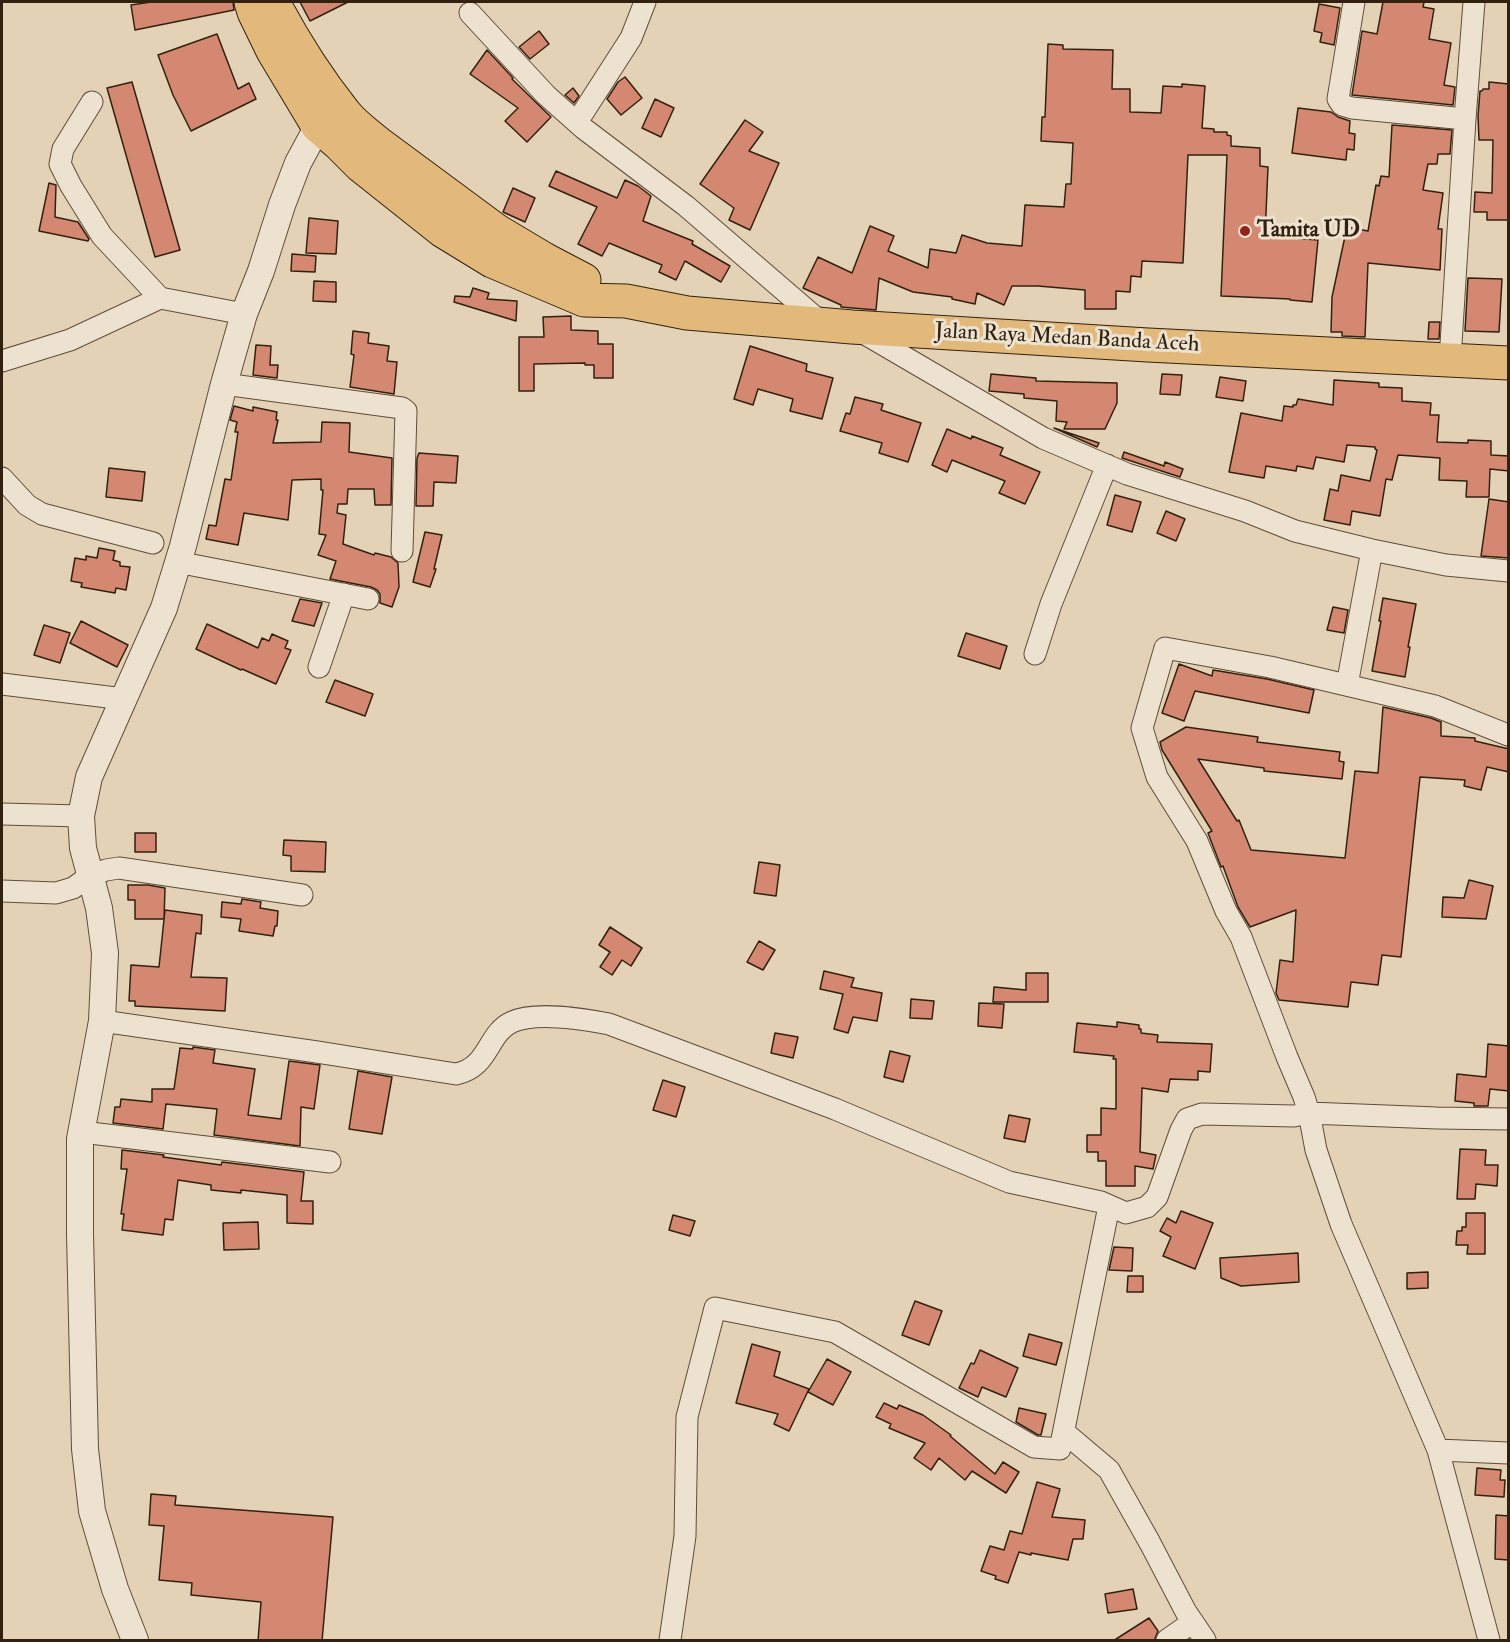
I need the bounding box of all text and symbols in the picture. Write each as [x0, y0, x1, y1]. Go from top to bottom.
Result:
place label: Tamita UD [1257, 218, 1360, 244]
marker: Tamita UD [1238, 224, 1252, 238]
street label: Jalan Raya Medan Banda Aceh [934, 319, 1200, 359]

